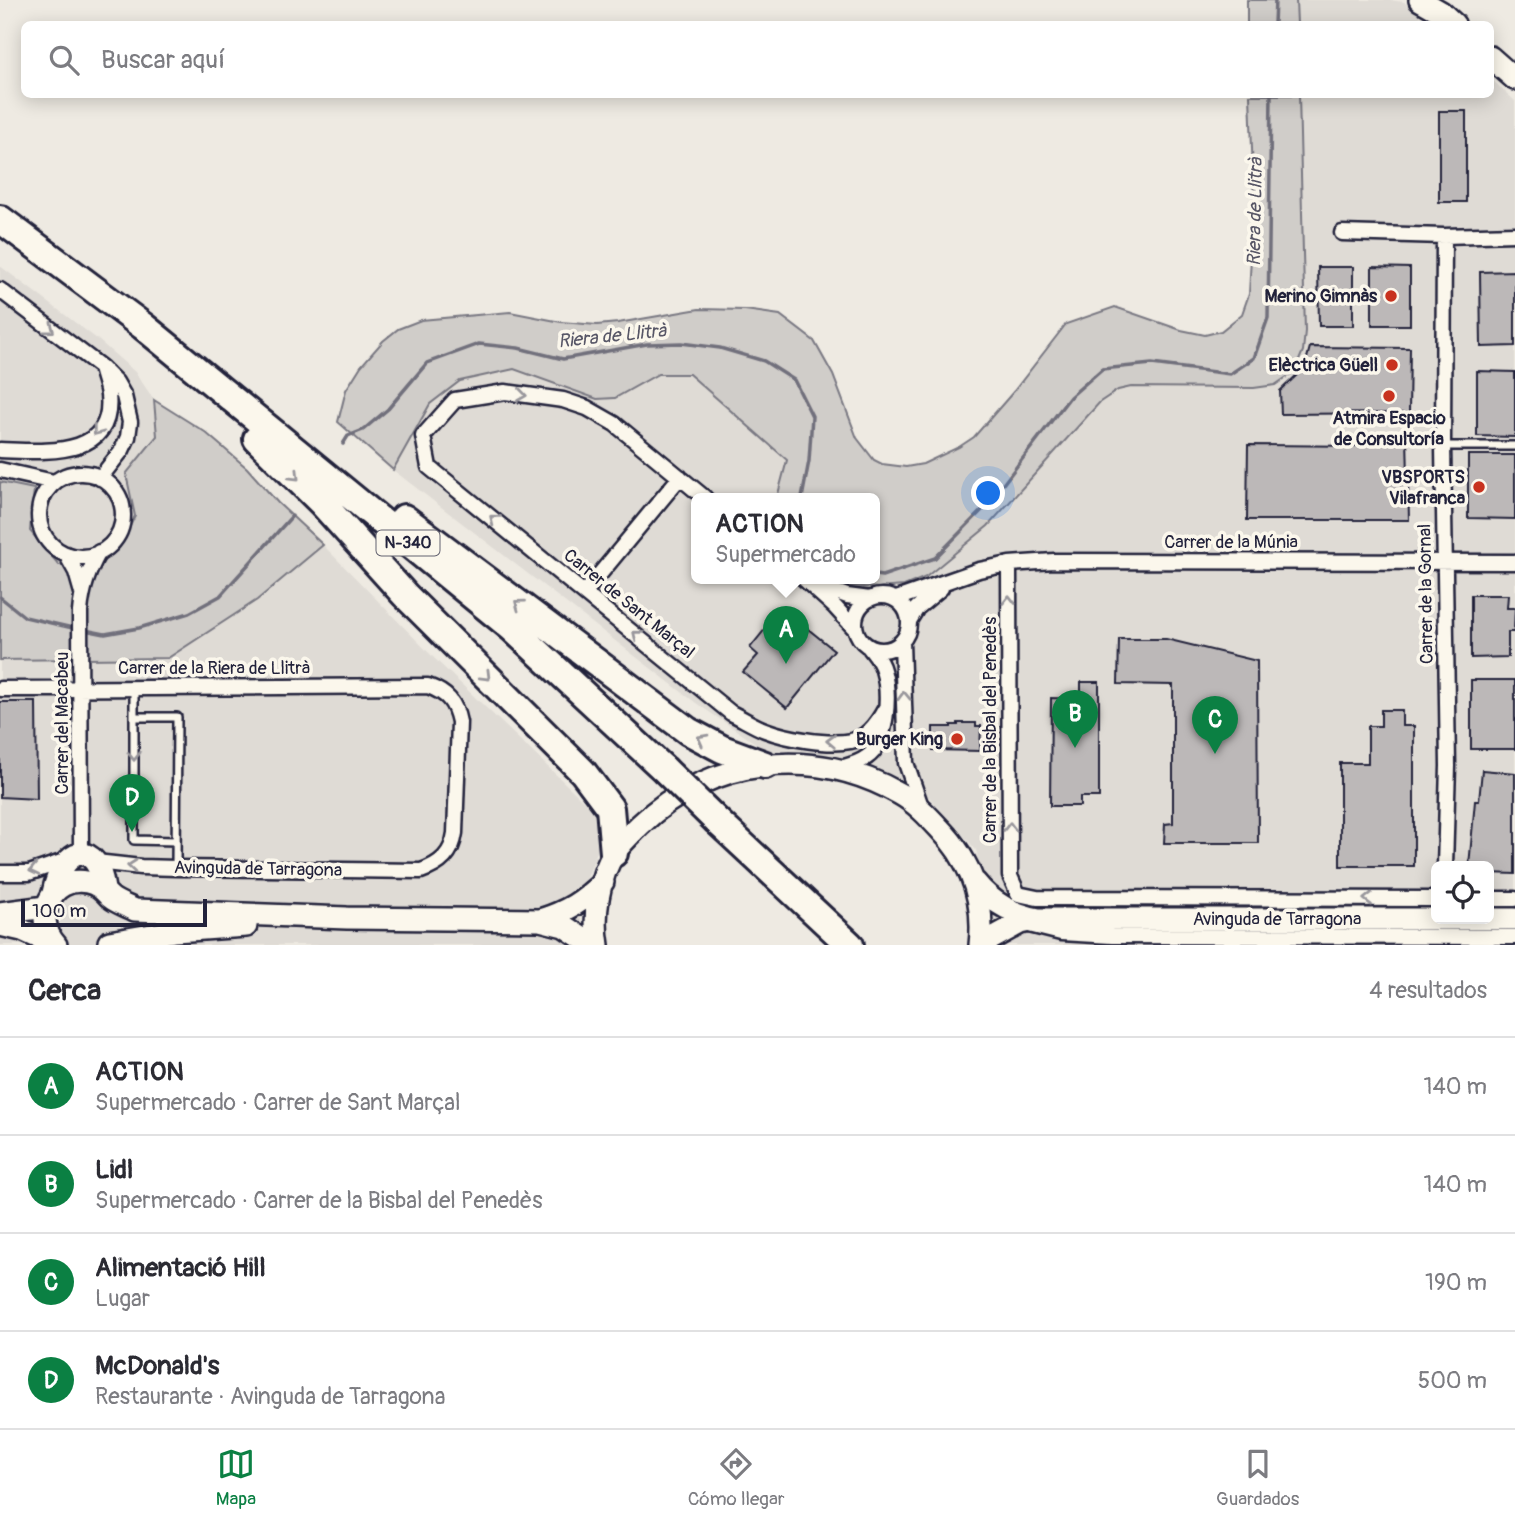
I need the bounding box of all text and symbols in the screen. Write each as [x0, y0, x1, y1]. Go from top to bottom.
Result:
search box [21, 21, 1494, 98]
icon: search [45, 41, 83, 79]
text: Buscar aquí [101, 44, 225, 76]
water label: Riera de Llitrà [1242, 156, 1268, 266]
place label: Merino Gimnàs [1264, 285, 1378, 308]
marker: Merino Gimnàs [1383, 288, 1399, 304]
water label: Riera de Llitrà [557, 318, 668, 354]
one-way arrow [43, 320, 55, 333]
place label: Elèctrica Güell [1269, 354, 1378, 377]
marker: Elèctrica Güell [1384, 357, 1400, 373]
one-way arrow [516, 387, 528, 402]
marker: Atmira Espacio de Consultoría [1381, 388, 1397, 404]
place label: Atmira Espacio de Consultoría [1332, 407, 1446, 451]
one-way arrow [93, 423, 105, 435]
place label: VBSPORTS Vilafranca [1381, 466, 1466, 510]
one-way arrow [286, 468, 299, 481]
your location [971, 476, 1005, 510]
marker: VBSPORTS Vilafranca [1471, 479, 1487, 495]
popup [691, 493, 880, 584]
text: ACTION [715, 508, 804, 540]
one-way arrow [489, 514, 502, 527]
street label: Carrer de la Gornal [1413, 524, 1439, 664]
road number: N-340 [376, 530, 440, 556]
street label: Carrer de la Múnia [1164, 531, 1298, 554]
text: Supermercado [715, 540, 856, 569]
street label: Carrer de Sant Marçal [559, 544, 699, 664]
one-way arrow [1001, 594, 1017, 605]
one-way arrow [514, 600, 527, 612]
pin: A [763, 606, 809, 664]
street label: Carrer de la Bisbal del Penedès [979, 617, 1002, 843]
one-way arrow [633, 631, 646, 643]
street label: Carrer del Macabeu [51, 652, 74, 794]
street label: Carrer de la Riera de Llitrà [118, 657, 310, 680]
one-way arrow [478, 667, 491, 680]
one-way arrow [897, 690, 912, 701]
pin: B [1052, 690, 1098, 748]
pin: C [1192, 696, 1238, 754]
place label: Burger King [856, 728, 943, 751]
marker: Burger King [949, 731, 965, 747]
one-way arrow [697, 733, 709, 747]
one-way arrow [825, 733, 836, 749]
one-way arrow [126, 751, 142, 762]
pin: D [109, 774, 155, 832]
one-way arrow [1002, 822, 1018, 832]
street label: Avinguda de Tarragona [174, 856, 342, 882]
one-way arrow [126, 859, 137, 874]
map controls [1431, 861, 1494, 924]
button: locate [1431, 861, 1494, 924]
one-way arrow [28, 862, 40, 876]
one-way arrow [1362, 891, 1373, 907]
scale bar [21, 896, 206, 928]
text: 100 m [32, 899, 86, 923]
street label: Avinguda de Tarragona [1193, 908, 1361, 931]
text: Cerca [28, 972, 101, 1009]
text: 4 resultados [1369, 976, 1487, 1005]
text: ACTION [95, 1056, 184, 1088]
text: A [44, 1072, 58, 1101]
text: 140 m [1424, 1072, 1487, 1101]
text: Supermercado · Carrer de Sant Marçal [95, 1088, 461, 1117]
text: Lidl [95, 1154, 133, 1186]
text: B [44, 1170, 58, 1199]
text: 140 m [1424, 1170, 1487, 1199]
text: Supermercado · Carrer de la Bisbal del Penedès [95, 1186, 543, 1215]
text: Alimentació Hill [95, 1252, 266, 1284]
text: C [44, 1268, 58, 1297]
text: 190 m [1425, 1268, 1487, 1297]
text: Lugar [95, 1284, 150, 1313]
text: McDonald's [95, 1350, 219, 1382]
text: D [44, 1366, 58, 1395]
text: 500 m [1418, 1366, 1487, 1395]
text: Restaurante · Avinguda de Tarragona [95, 1382, 445, 1411]
tab: Mapa [216, 1445, 256, 1511]
tab: Cómo llegar [688, 1445, 785, 1511]
tab: Guardados [1216, 1445, 1299, 1511]

